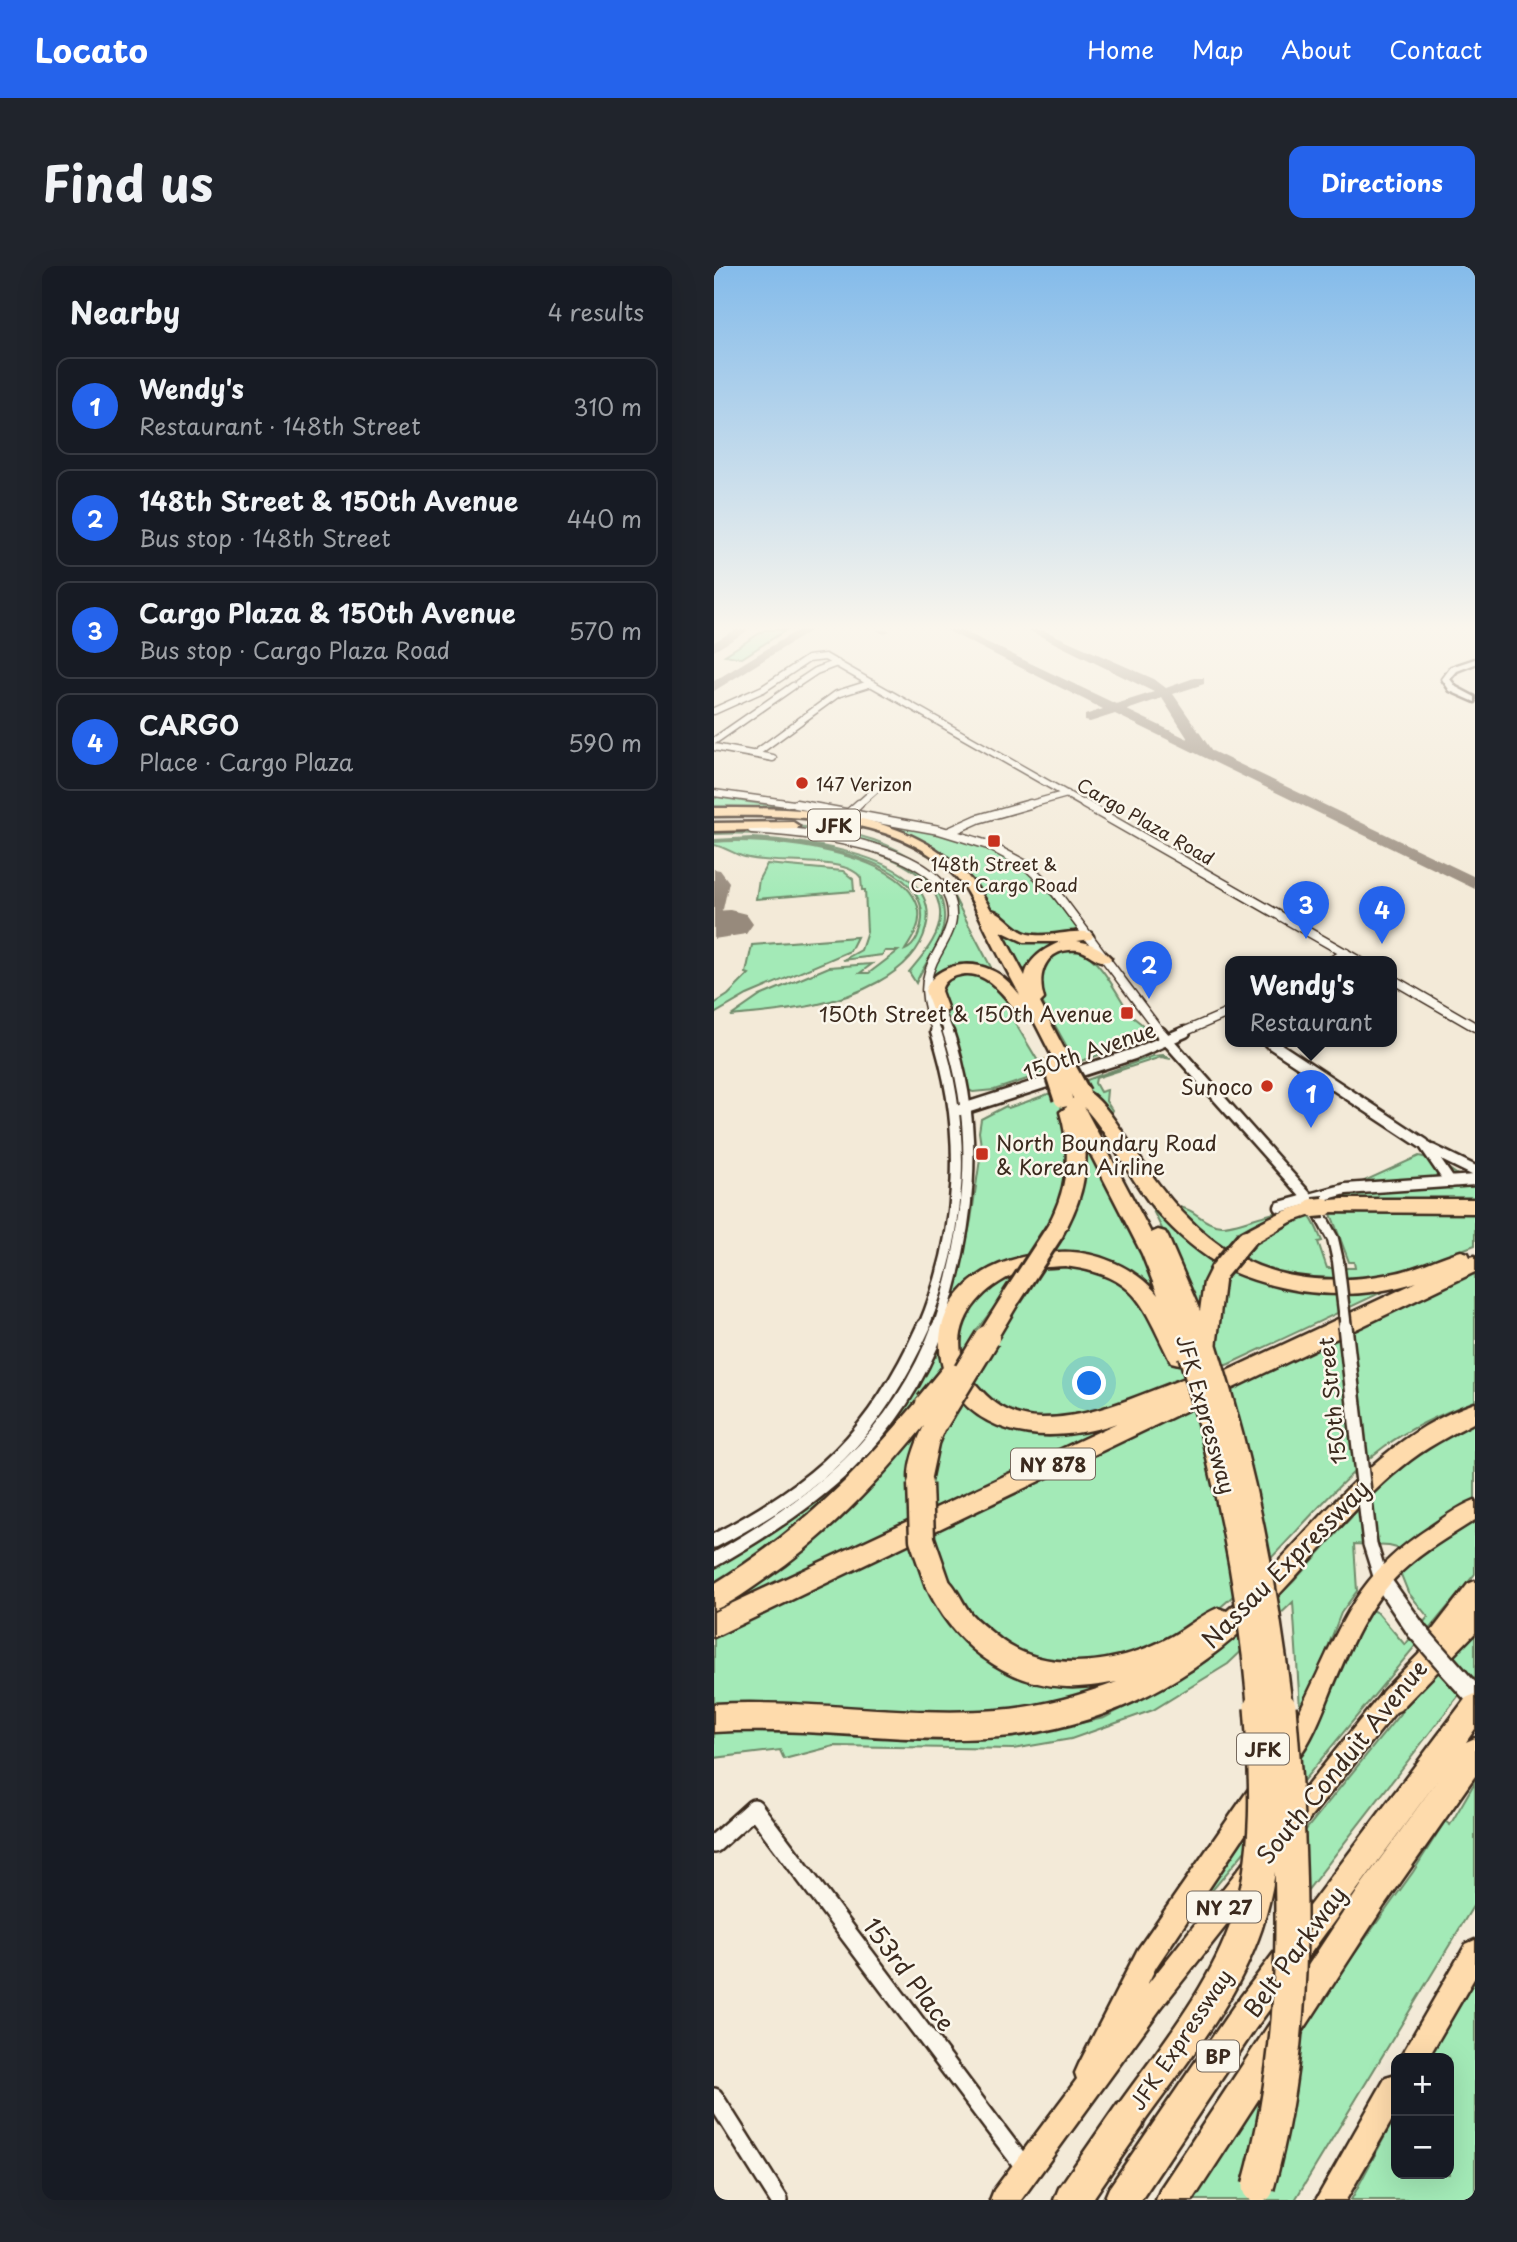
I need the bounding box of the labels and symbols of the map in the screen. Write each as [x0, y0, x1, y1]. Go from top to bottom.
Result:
place label: 147 Verizon [816, 770, 912, 797]
street label: Cargo Plaza Road [1072, 771, 1220, 871]
marker: 147 Verizon [794, 775, 810, 791]
road number: JFK [808, 810, 860, 840]
marker: 148th Street & Center Cargo Road [986, 833, 1002, 849]
place label: 148th Street & Center Cargo Road [910, 850, 1078, 898]
pin: 3 [1283, 881, 1329, 939]
pin: 4 [1359, 886, 1405, 944]
pin: 2 [1126, 941, 1172, 999]
place label: 150th Street & 150th Avenue [819, 997, 1113, 1029]
marker: 150th Street & 150th Avenue [1119, 1005, 1135, 1021]
street label: 150th Avenue [1018, 1012, 1160, 1088]
place label: Sunoco [1181, 1070, 1253, 1102]
pin: 1 [1288, 1070, 1334, 1128]
marker: Sunoco [1259, 1078, 1275, 1094]
place label: North Boundary Road & Korean Airline [996, 1126, 1217, 1182]
marker: North Boundary Road & Korean Airline [974, 1146, 990, 1162]
street label: JFK Expressway [1169, 1331, 1245, 1497]
street label: 150th Street [1308, 1336, 1354, 1466]
your location [1072, 1366, 1106, 1400]
road number: NY 878 [1011, 1448, 1095, 1480]
street label: Nassau Expressway [1192, 1470, 1378, 1656]
street label: South Conduit Avenue [1247, 1651, 1435, 1871]
road number: JFK [1237, 1734, 1289, 1764]
street label: Belt Parkway [1234, 1878, 1354, 2024]
road number: NY 27 [1187, 1891, 1261, 1922]
street label: 153rd Place [855, 1910, 965, 2038]
street label: JFK Expressway [1121, 1962, 1239, 2116]
road number: BP [1197, 2040, 1239, 2072]

